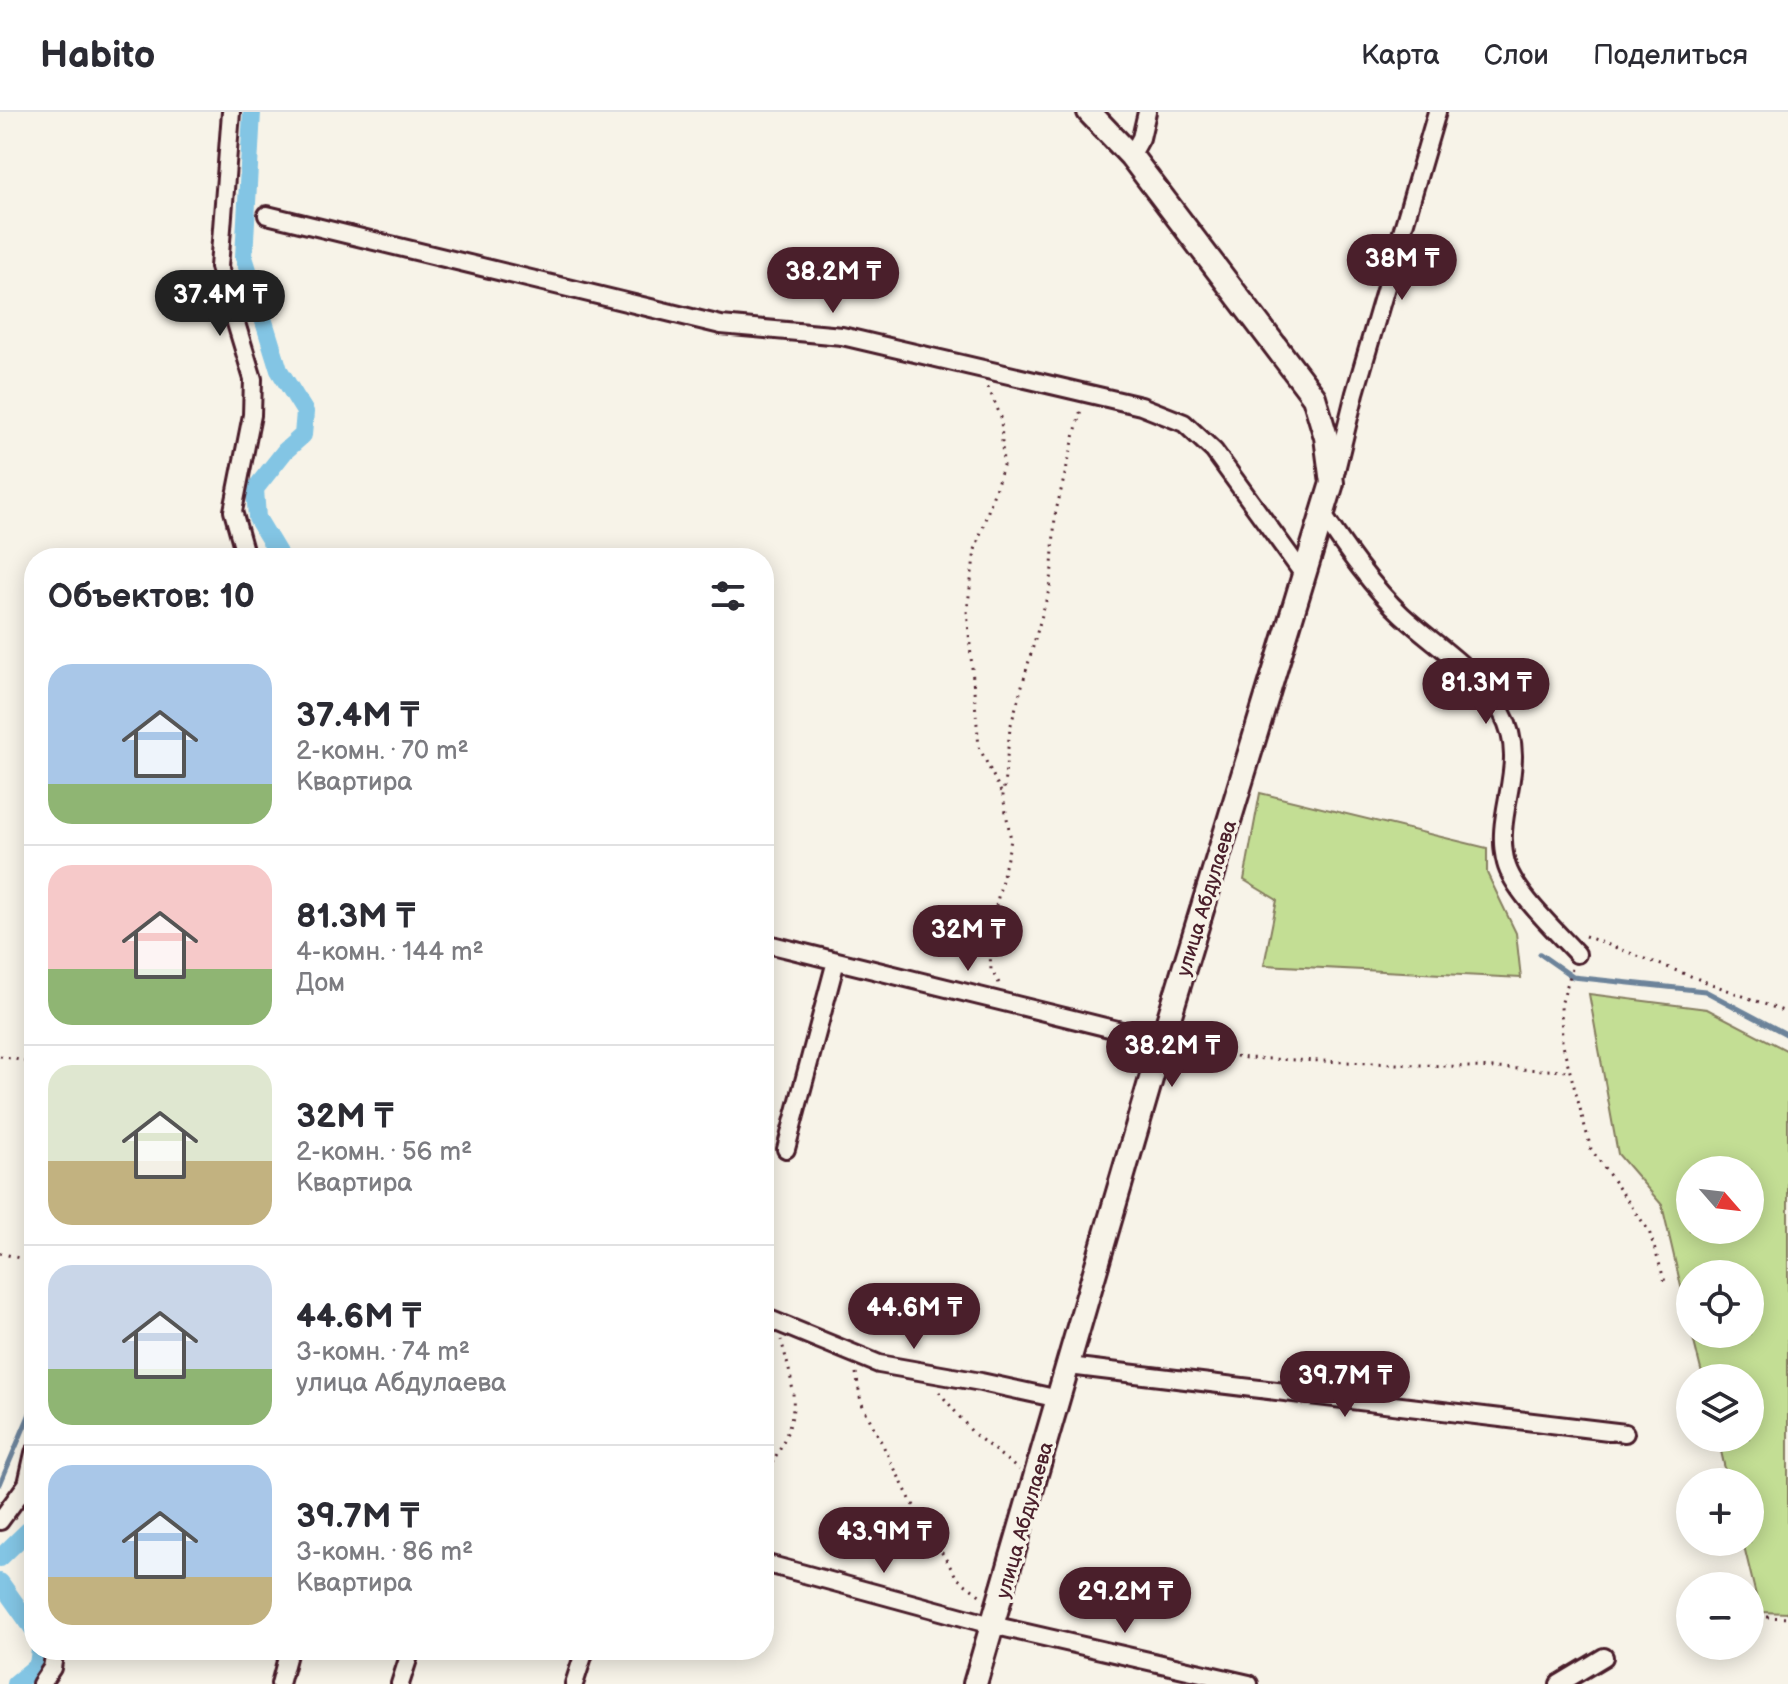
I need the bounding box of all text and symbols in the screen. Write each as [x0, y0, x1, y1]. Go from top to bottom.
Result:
text: Habito [40, 33, 155, 78]
text: Карта [1361, 39, 1440, 72]
text: Слои [1484, 39, 1549, 72]
text: Поделиться [1593, 39, 1748, 72]
pin: 38M ₸ [1346, 234, 1458, 302]
text: 38M ₸ [1365, 244, 1439, 275]
pin: 38.2M ₸ [759, 247, 907, 315]
text: 38.2M ₸ [785, 257, 881, 288]
pin: 37.4M ₸ [146, 270, 294, 338]
text: 37.4M ₸ [173, 280, 267, 311]
icon: filters [706, 574, 750, 618]
text: Объектов: 10 [48, 576, 255, 617]
pin: 81.3M ₸ [1412, 658, 1560, 726]
text: 81.3M ₸ [1440, 668, 1532, 699]
text: 37.4M ₸ [296, 695, 419, 736]
icon: home [112, 696, 208, 792]
text: 2-комн. · 70 m² [296, 736, 469, 767]
text: Квартира [296, 767, 413, 798]
street label: улица Абдулаева [1172, 817, 1242, 979]
text: 81.3M ₸ [296, 896, 415, 937]
icon: home [112, 897, 208, 993]
pin: 32M ₸ [912, 905, 1024, 973]
text: 32M ₸ [931, 915, 1005, 946]
text: 4-комн. · 144 m² [296, 937, 484, 968]
text: Дом [296, 968, 345, 999]
pin: 38.2M ₸ [1098, 1021, 1246, 1089]
text: 38.2M ₸ [1124, 1031, 1220, 1062]
text: 32M ₸ [296, 1096, 393, 1137]
icon: home [112, 1097, 208, 1193]
text: 2-комн. · 56 m² [296, 1137, 472, 1168]
north arrow [1676, 1156, 1764, 1244]
map controls [1676, 1156, 1764, 1660]
text: Квартира [296, 1168, 413, 1199]
button: locate [1676, 1260, 1764, 1348]
pin: 44.6M ₸ [840, 1283, 988, 1351]
text: 44.6M ₸ [866, 1293, 962, 1324]
text: 44.6M ₸ [296, 1296, 421, 1337]
icon: home [112, 1297, 208, 1393]
text: 3-комн. · 74 m² [296, 1337, 470, 1368]
pin: 39.7M ₸ [1271, 1351, 1419, 1419]
text: 39.7M ₸ [1298, 1361, 1392, 1392]
button: layers [1676, 1364, 1764, 1452]
text: улица Абдулаева [296, 1368, 506, 1399]
street label: улица Абдулаева [991, 1439, 1059, 1601]
button: + [1676, 1468, 1764, 1556]
text: 39.7M ₸ [296, 1496, 419, 1537]
icon: home [112, 1497, 208, 1593]
pin: 43.9M ₸ [810, 1507, 958, 1575]
text: 43.9M ₸ [836, 1517, 932, 1548]
text: 3-комн. · 86 m² [296, 1537, 473, 1568]
pin: 29.2M ₸ [1051, 1567, 1199, 1635]
text: Квартира [296, 1568, 413, 1599]
button: − [1676, 1572, 1764, 1660]
text: 29.2M ₸ [1077, 1577, 1173, 1608]

